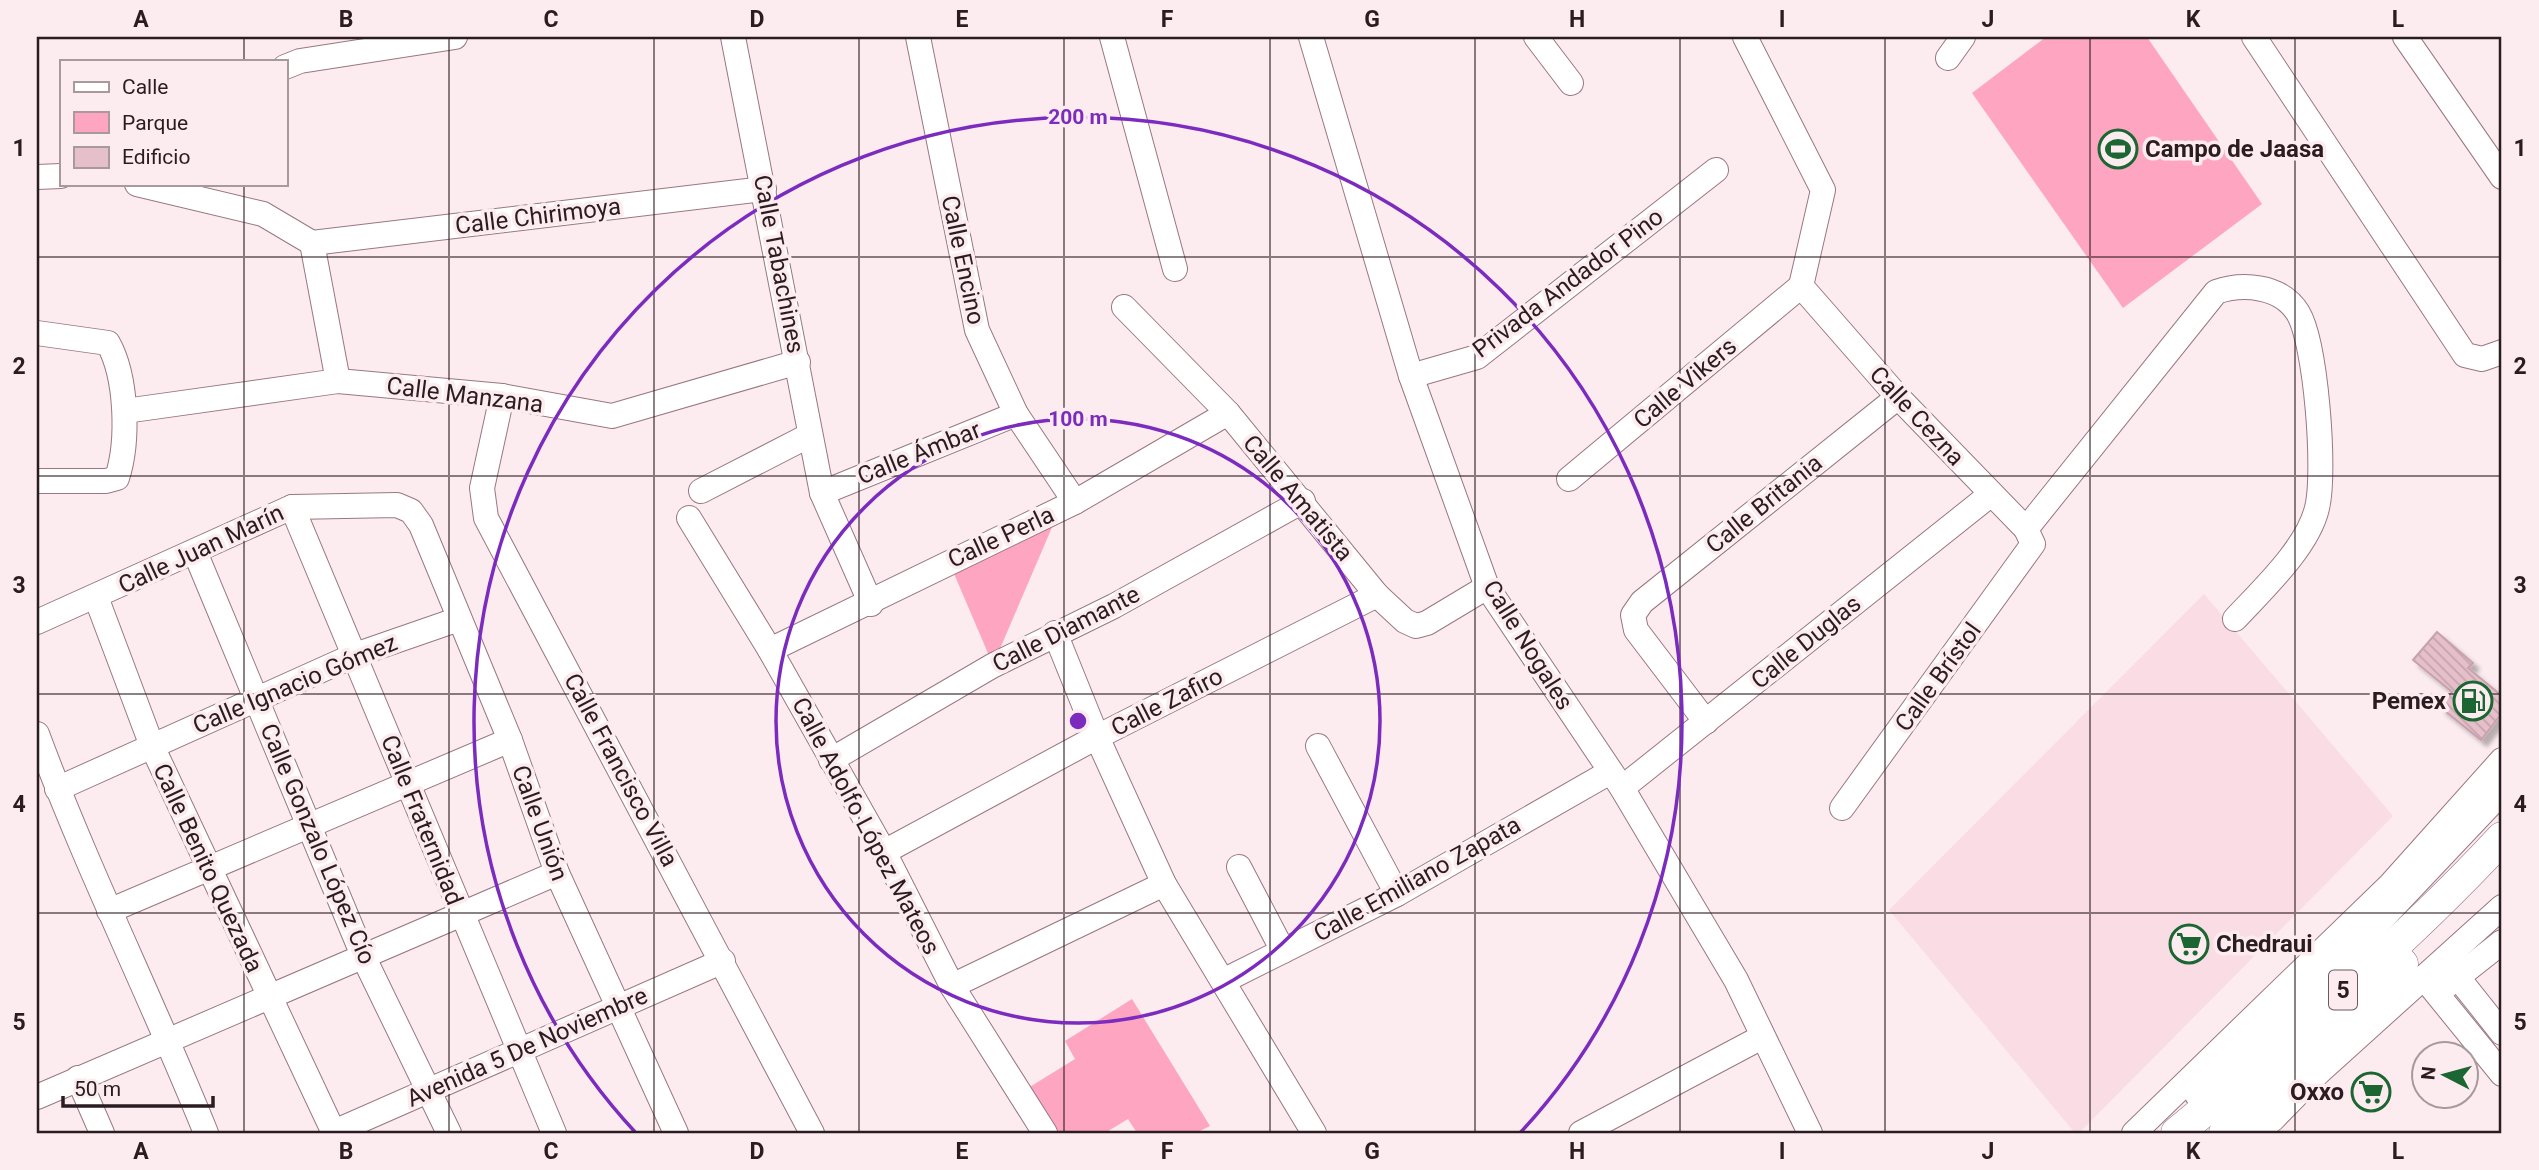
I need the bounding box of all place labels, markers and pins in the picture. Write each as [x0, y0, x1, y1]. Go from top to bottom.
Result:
sports icon: Campo de Jaasa [2097, 128, 2139, 170]
place label: Campo de Jaasa [2145, 135, 2324, 163]
fuel station icon: Pemex [2452, 680, 2494, 722]
place label: Pemex [2372, 687, 2447, 715]
centre of rings [1066, 709, 1090, 733]
supermarket icon: Chedraui [2168, 923, 2210, 965]
place label: Chedraui [2216, 930, 2313, 958]
supermarket icon: Oxxo [2350, 1071, 2392, 1113]
place label: Oxxo [2290, 1078, 2344, 1106]

